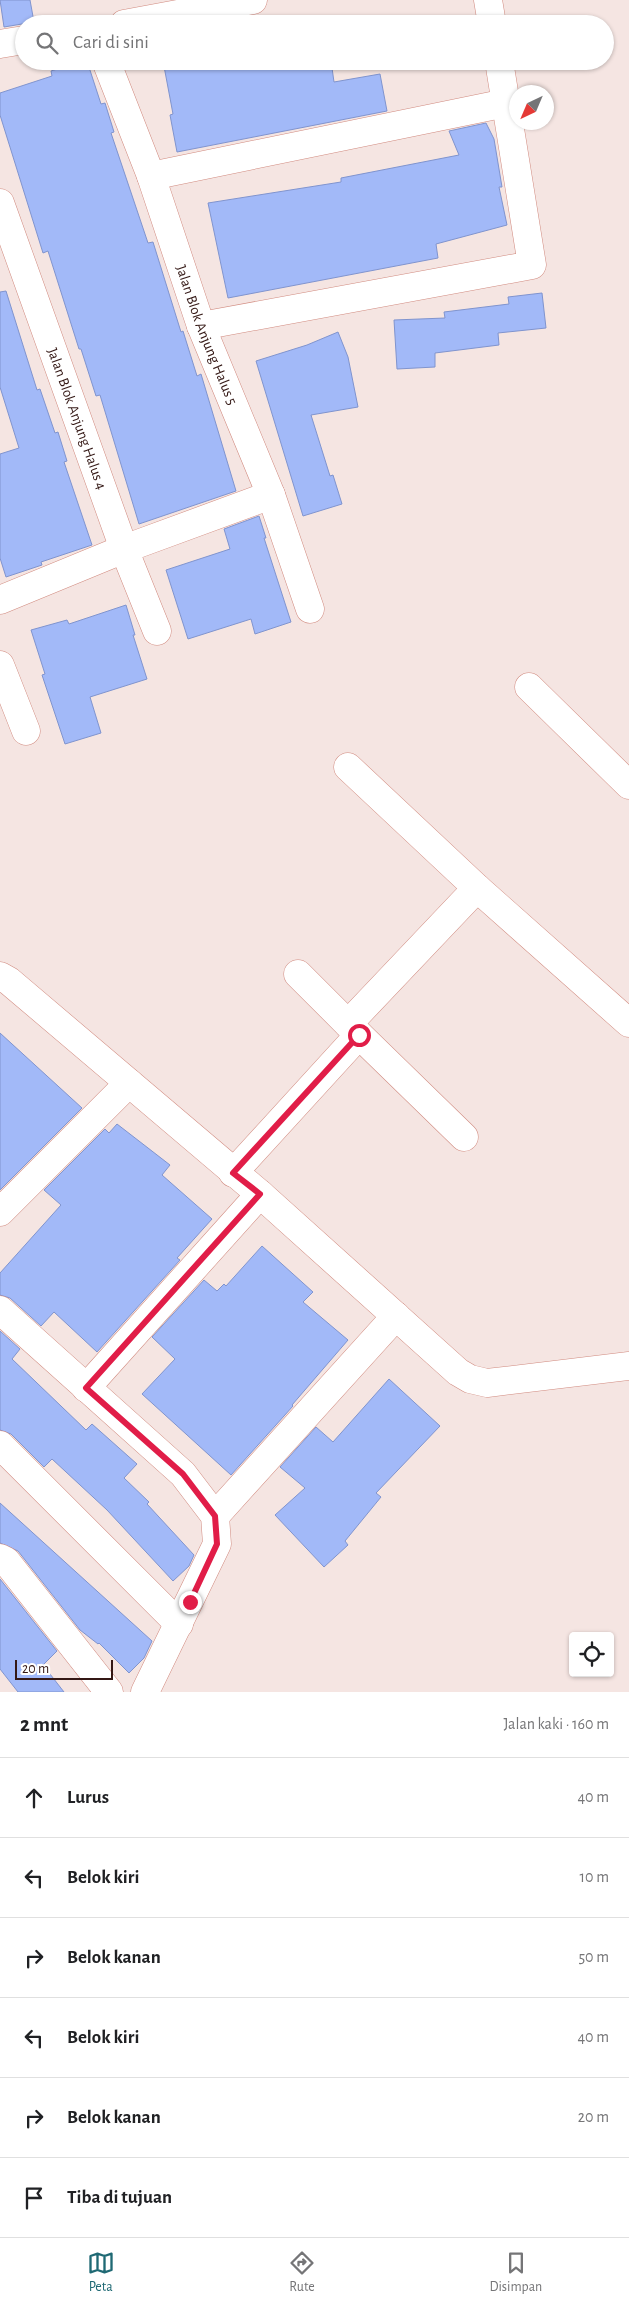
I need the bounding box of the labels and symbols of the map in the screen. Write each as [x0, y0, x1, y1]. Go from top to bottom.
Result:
north arrow [509, 85, 554, 130]
street label: Jalan Blok Anjung Halus 5 [174, 263, 240, 407]
street label: Jalan Blok Anjung Halus 4 [45, 346, 110, 491]
route start [348, 1024, 371, 1047]
route end [179, 1591, 202, 1614]
scale bar [15, 1657, 112, 1680]

